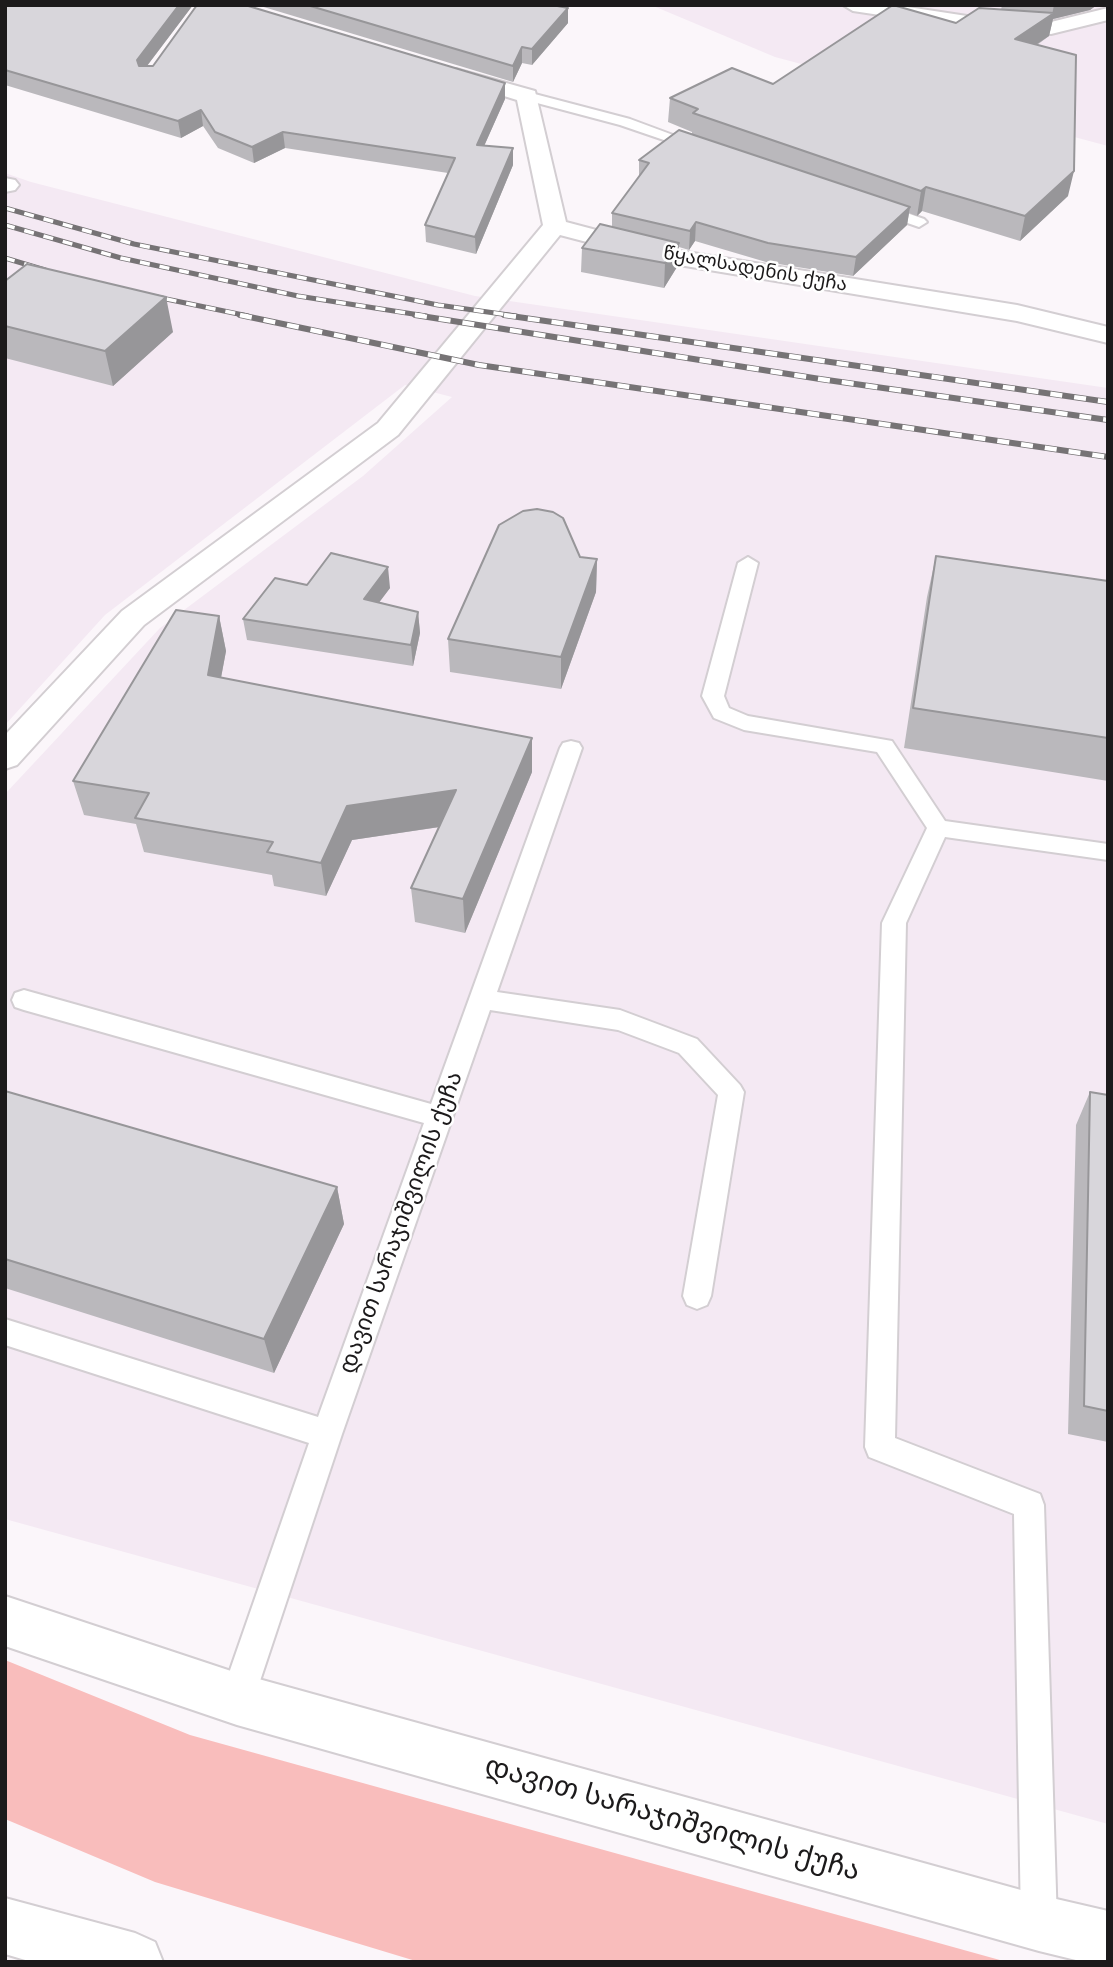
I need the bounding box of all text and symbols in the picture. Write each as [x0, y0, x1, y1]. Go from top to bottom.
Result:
street label: წყალსადენის ქუჩა [661, 243, 849, 297]
street label: დავით სარაჯიშვილის ქუჩა [334, 1068, 470, 1378]
street label: დავით სარაჯიშვილის ქუჩა [481, 1750, 863, 1890]

